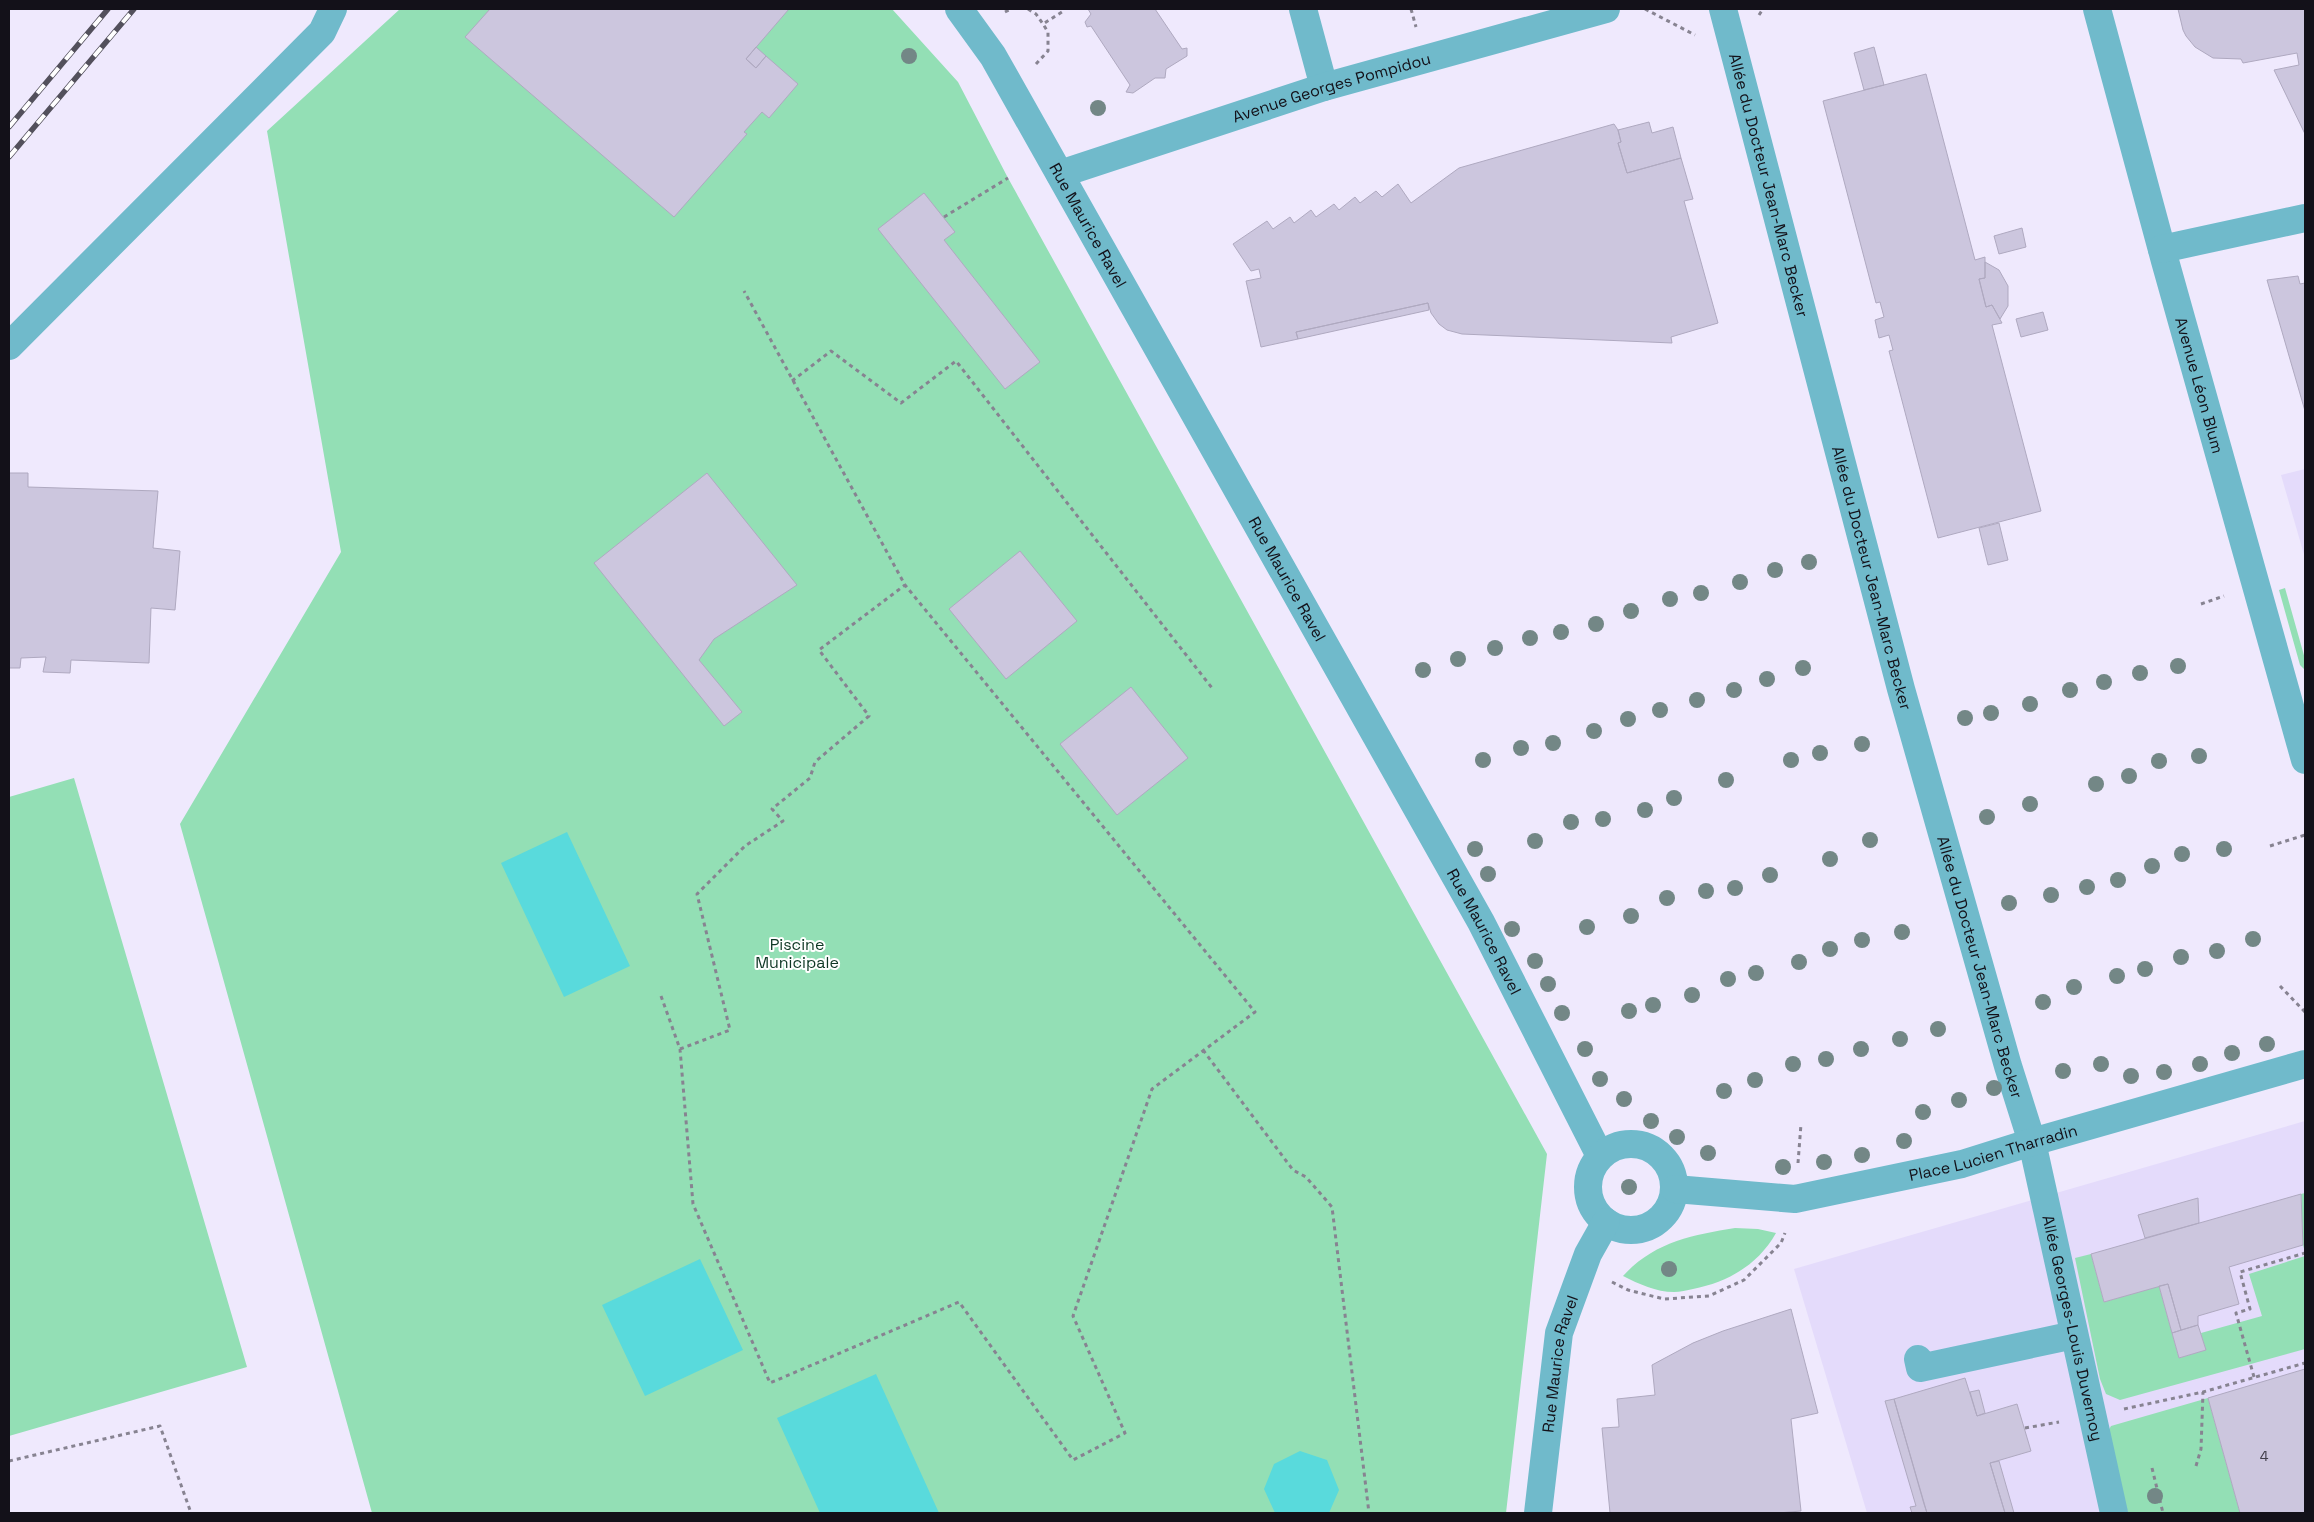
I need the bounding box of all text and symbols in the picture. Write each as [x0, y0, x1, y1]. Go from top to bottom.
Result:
street label: Avenue Georges Pompidou [1230, 48, 1433, 127]
street label: Allée du Docteur Jean-Marc Becker [1724, 51, 1813, 320]
street label: Rue Maurice Ravel [1044, 159, 1131, 291]
street label: Avenue Léon Blum [2170, 315, 2228, 456]
street label: Allée du Docteur Jean-Marc Becker [1827, 444, 1916, 712]
street label: Rue Maurice Ravel [1244, 513, 1331, 645]
street label: Allée du Docteur Jean-Marc Becker [1932, 833, 2028, 1101]
street label: Rue Maurice Ravel [1442, 865, 1526, 998]
park label: Piscine Municipale [755, 934, 839, 973]
street label: Place Lucien Tharradin [1907, 1120, 2080, 1186]
street label: Allée Georges-Louis Duvernoy [2037, 1213, 2108, 1443]
street label: Rue Maurice Ravel [1537, 1292, 1583, 1434]
house number: 4 [2260, 1447, 2269, 1465]

